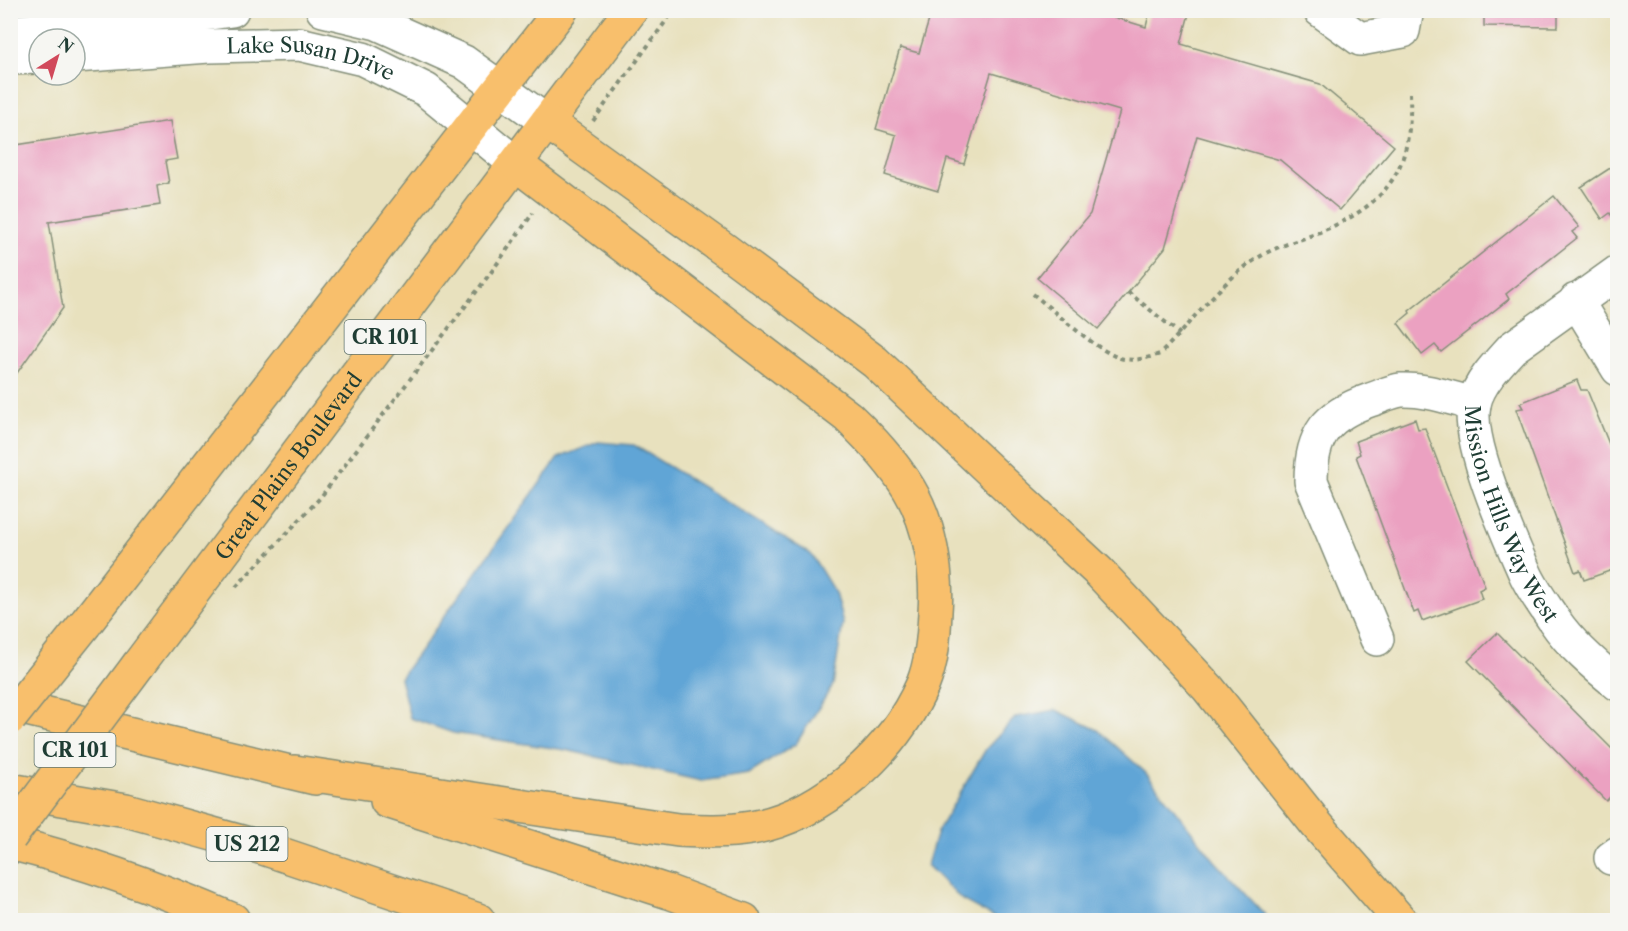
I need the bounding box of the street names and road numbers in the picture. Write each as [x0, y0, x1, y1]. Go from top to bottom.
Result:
street label: Lake Susan Drive [226, 31, 399, 85]
road number: CR 101 [344, 320, 426, 354]
street label: Great Plains Boulevard [209, 367, 367, 565]
street label: Mission Hills Way West [1460, 405, 1564, 627]
road number: CR 101 [34, 733, 116, 767]
road number: US 212 [206, 827, 288, 861]

